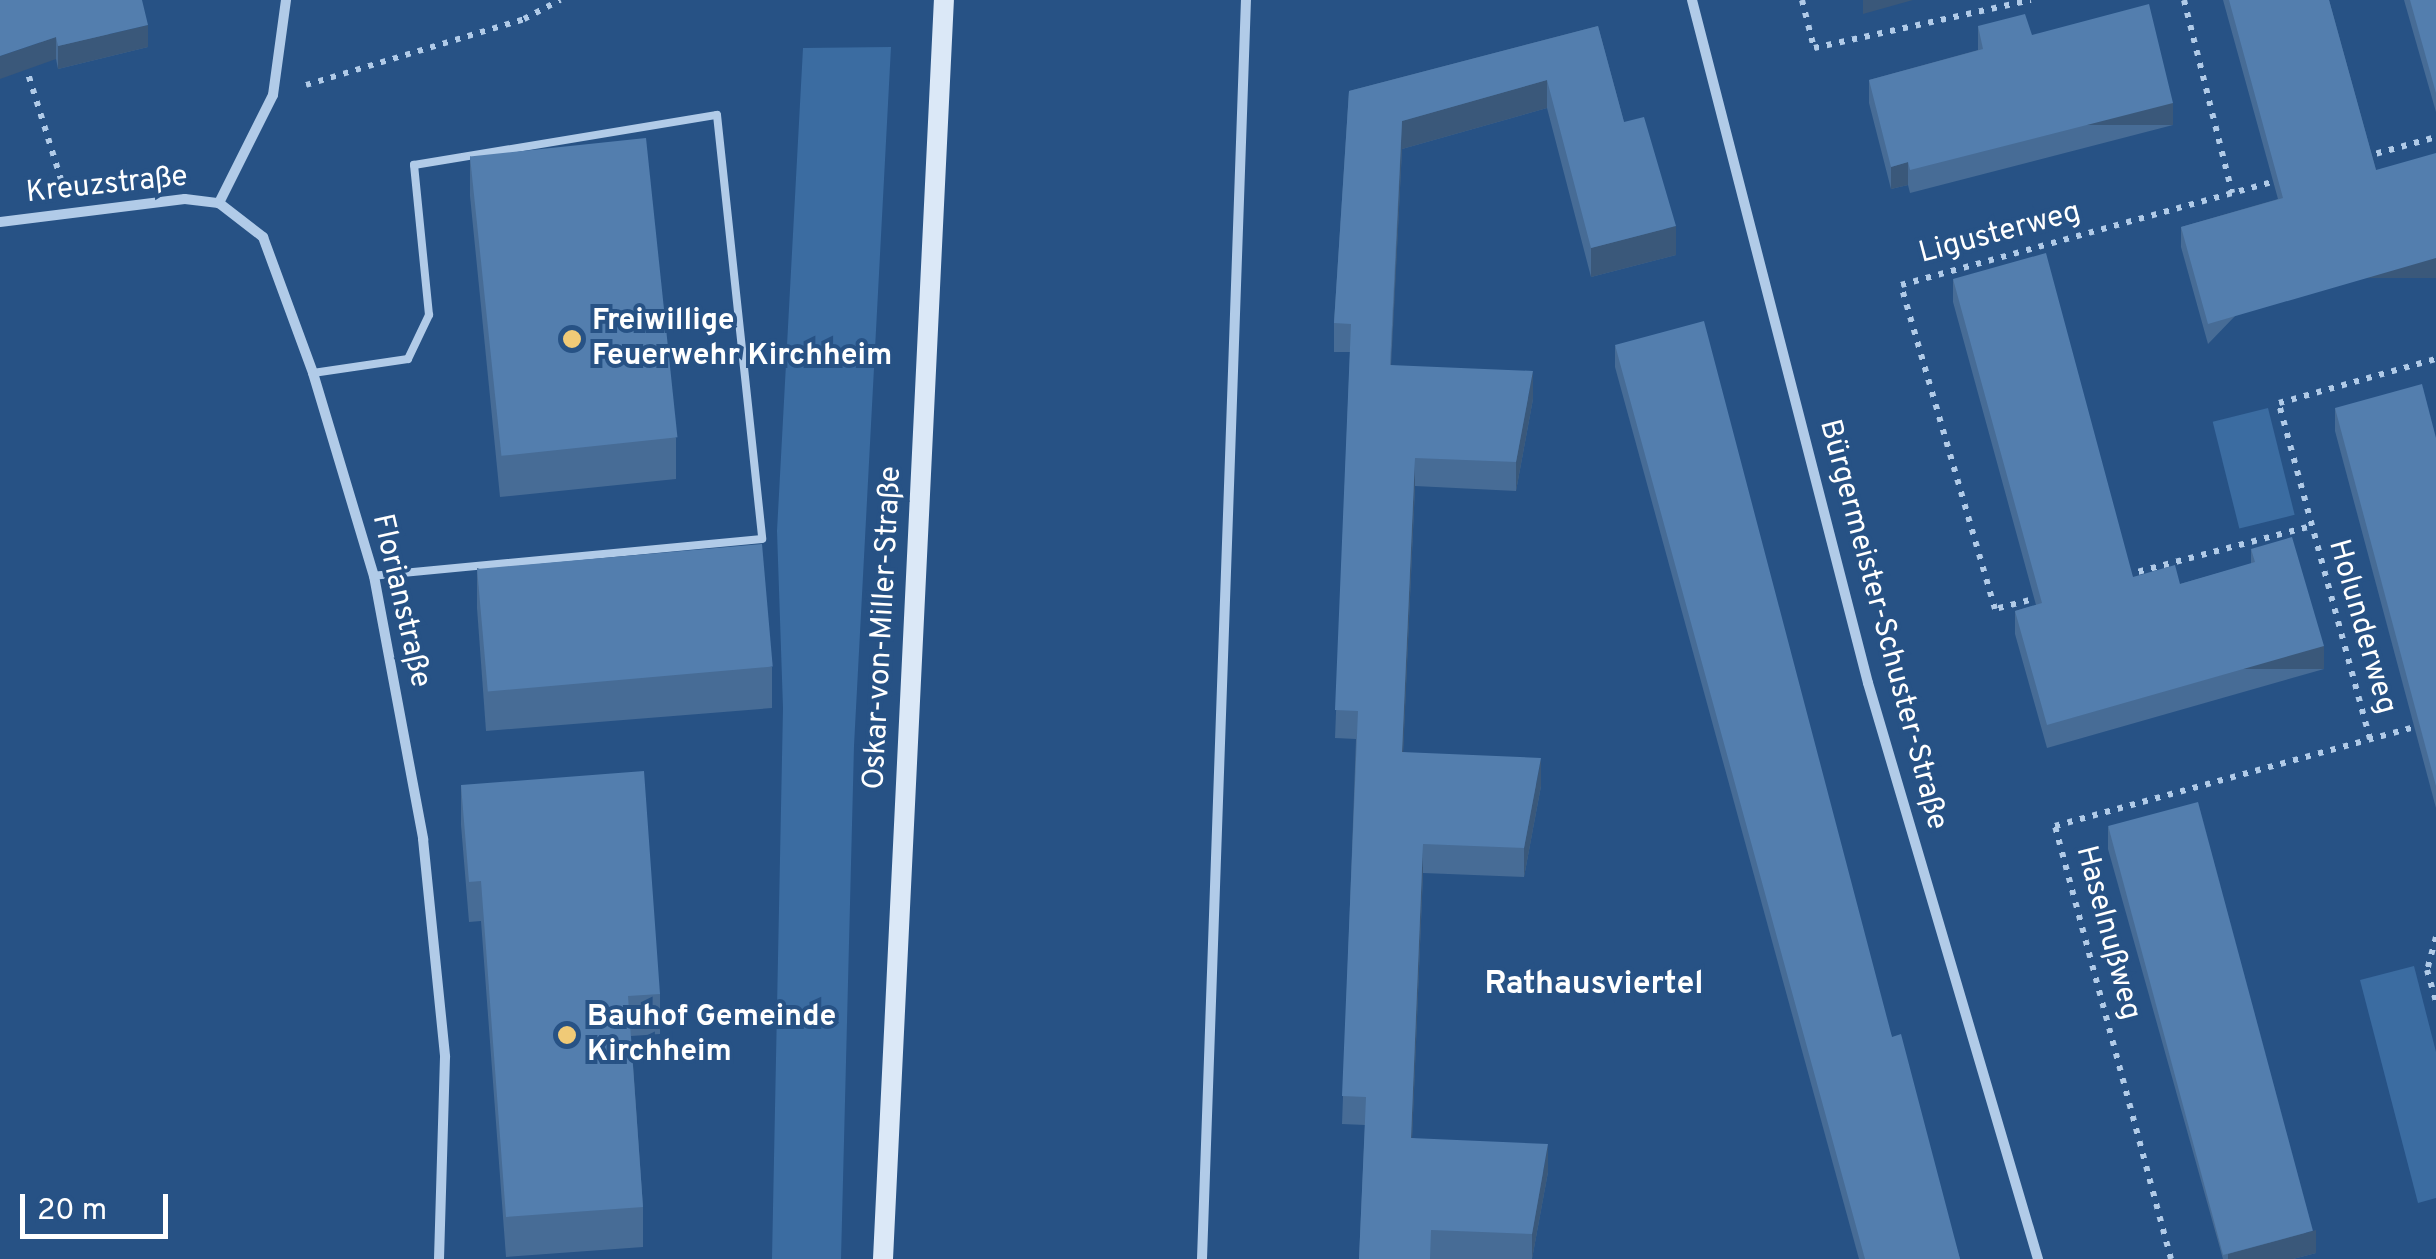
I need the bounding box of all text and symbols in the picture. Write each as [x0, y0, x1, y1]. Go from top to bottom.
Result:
street label: Kreuzstraße [25, 160, 189, 212]
street label: Ligusterweg [1915, 195, 2085, 273]
place label: Freiwillige Feuerwehr Kirchheim [592, 304, 892, 374]
marker: Freiwillige Feuerwehr Kirchheim [561, 328, 583, 350]
street label: Bürgermeister-Schuster-Straße [1810, 416, 1954, 834]
street label: Oskar-von-Miller-Straße [858, 465, 910, 791]
street label: Florianstraße [363, 511, 437, 691]
street label: Holunderweg [2319, 536, 2403, 718]
street label: Haselnußweg [2066, 842, 2148, 1024]
district label: Rathausviertel [1484, 966, 1704, 1004]
place label: Bauhof Gemeinde Kirchheim [587, 1000, 836, 1070]
marker: Bauhof Gemeinde Kirchheim [556, 1024, 578, 1046]
scale bar [25, 1174, 172, 1236]
text: 20 m [37, 1193, 107, 1230]

